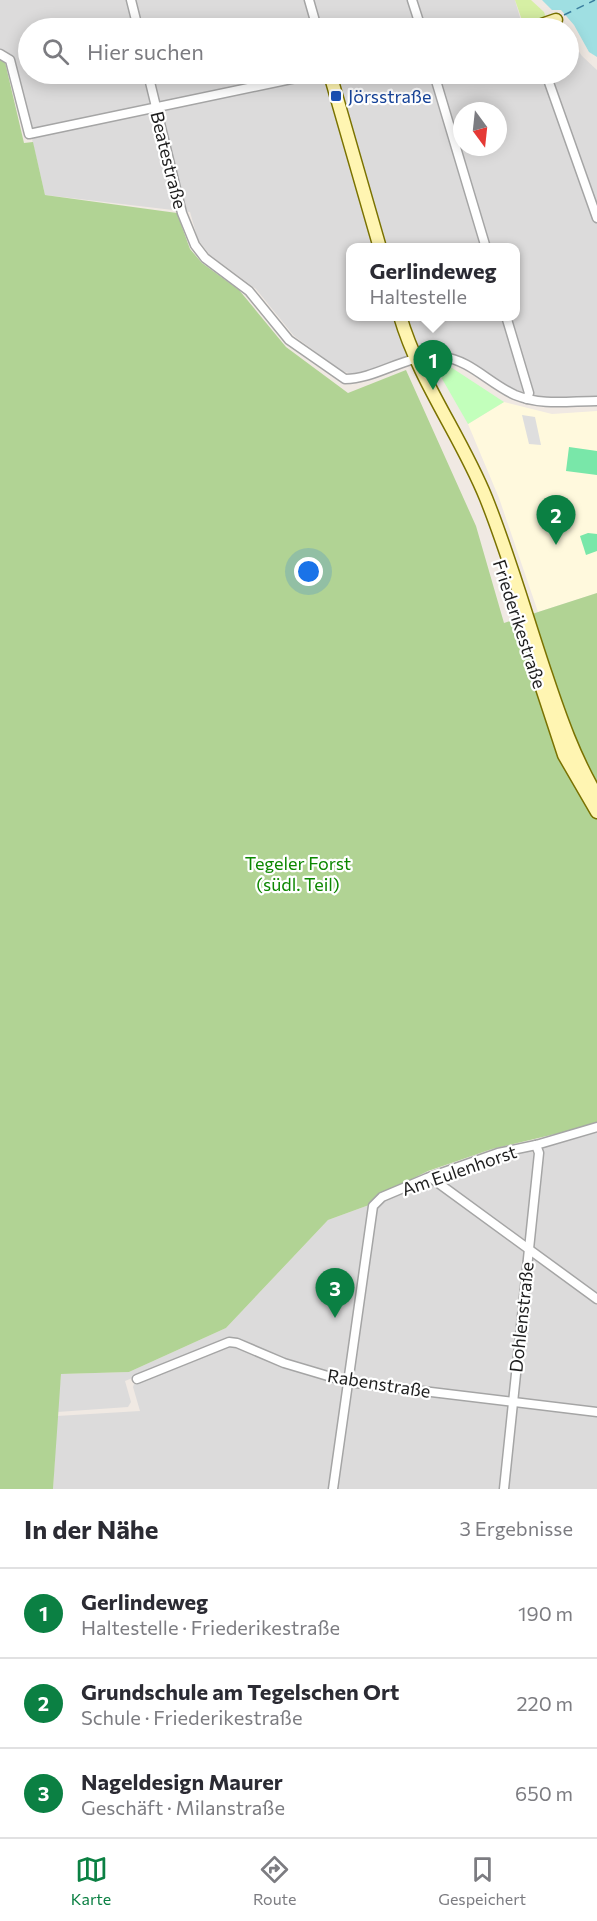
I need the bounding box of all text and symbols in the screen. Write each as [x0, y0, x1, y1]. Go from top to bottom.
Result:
search box [18, 18, 579, 84]
icon: search [39, 35, 72, 68]
text: Hier suchen [87, 38, 204, 65]
place label: Jörsstraße [348, 85, 431, 107]
marker: Jörsstraße [329, 89, 343, 103]
north arrow [453, 102, 507, 156]
street label: Beatestraße [146, 109, 192, 211]
popup [346, 243, 520, 321]
text: Gerlindeweg [369, 257, 497, 284]
text: Haltestelle [369, 284, 467, 308]
pin: 1 [414, 340, 452, 390]
pin: 2 [536, 496, 576, 545]
your location [294, 557, 323, 586]
street label: Friederikestraße [489, 557, 551, 691]
park label: Tegeler Forst (südl. Teil) [245, 852, 351, 895]
street label: Am Eulenhorst [399, 1140, 519, 1200]
street label: Dohlenstraße [504, 1261, 538, 1373]
pin: 3 [316, 1268, 354, 1318]
street label: Rabenstraße [326, 1364, 432, 1402]
text: In der Nähe [24, 1513, 159, 1544]
text: 3 Ergebnisse [460, 1516, 573, 1540]
text: Gerlindeweg [81, 1588, 208, 1615]
text: 1 [39, 1601, 48, 1625]
text: 190 m [518, 1601, 573, 1625]
text: Haltestelle · Friederikestraße [81, 1615, 340, 1639]
text: Grundschule am Tegelschen Ort [81, 1678, 399, 1705]
text: 2 [38, 1691, 49, 1715]
text: 220 m [517, 1691, 573, 1715]
text: Schule · Friederikestraße [81, 1705, 302, 1729]
text: Nageldesign Maurer [81, 1768, 283, 1795]
text: 3 [38, 1781, 49, 1805]
text: 650 m [515, 1781, 573, 1805]
text: Geschäft · Milanstraße [81, 1795, 285, 1819]
tab: Karte [71, 1853, 111, 1908]
tab: Route [253, 1853, 297, 1908]
tab: Gespeichert [438, 1853, 526, 1908]

